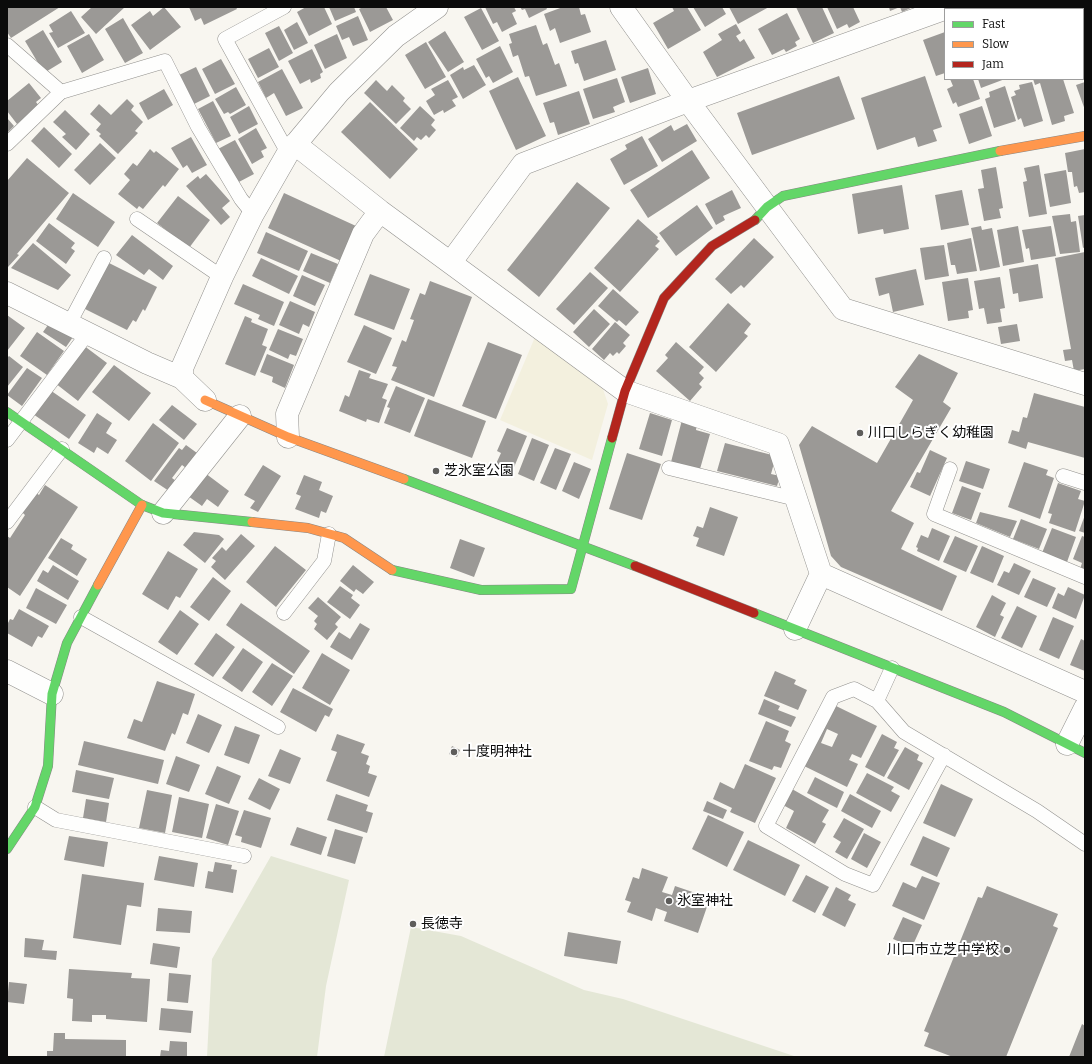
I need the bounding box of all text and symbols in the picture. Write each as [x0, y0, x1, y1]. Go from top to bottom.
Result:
legend [944, 8, 1084, 80]
text: Fast [982, 17, 1005, 31]
text: Slow [982, 37, 1009, 51]
text: Jam [982, 57, 1004, 71]
place label: 川口しらぎく幼稚園 [868, 425, 994, 441]
marker: 川口しらぎく幼稚園 [855, 428, 865, 438]
place label: 芝氷室公園 [444, 463, 514, 479]
marker: 芝氷室公園 [431, 466, 441, 476]
place label: 十度明神社 [462, 744, 532, 760]
marker: 十度明神社 [449, 747, 459, 757]
place label: 氷室神社 [677, 893, 733, 909]
marker: 氷室神社 [664, 896, 674, 906]
place label: 長徳寺 [421, 916, 463, 932]
marker: 長徳寺 [408, 919, 418, 929]
place label: 川口市立芝中学校 [887, 942, 999, 958]
marker: 川口市立芝中学校 [1002, 945, 1012, 955]

